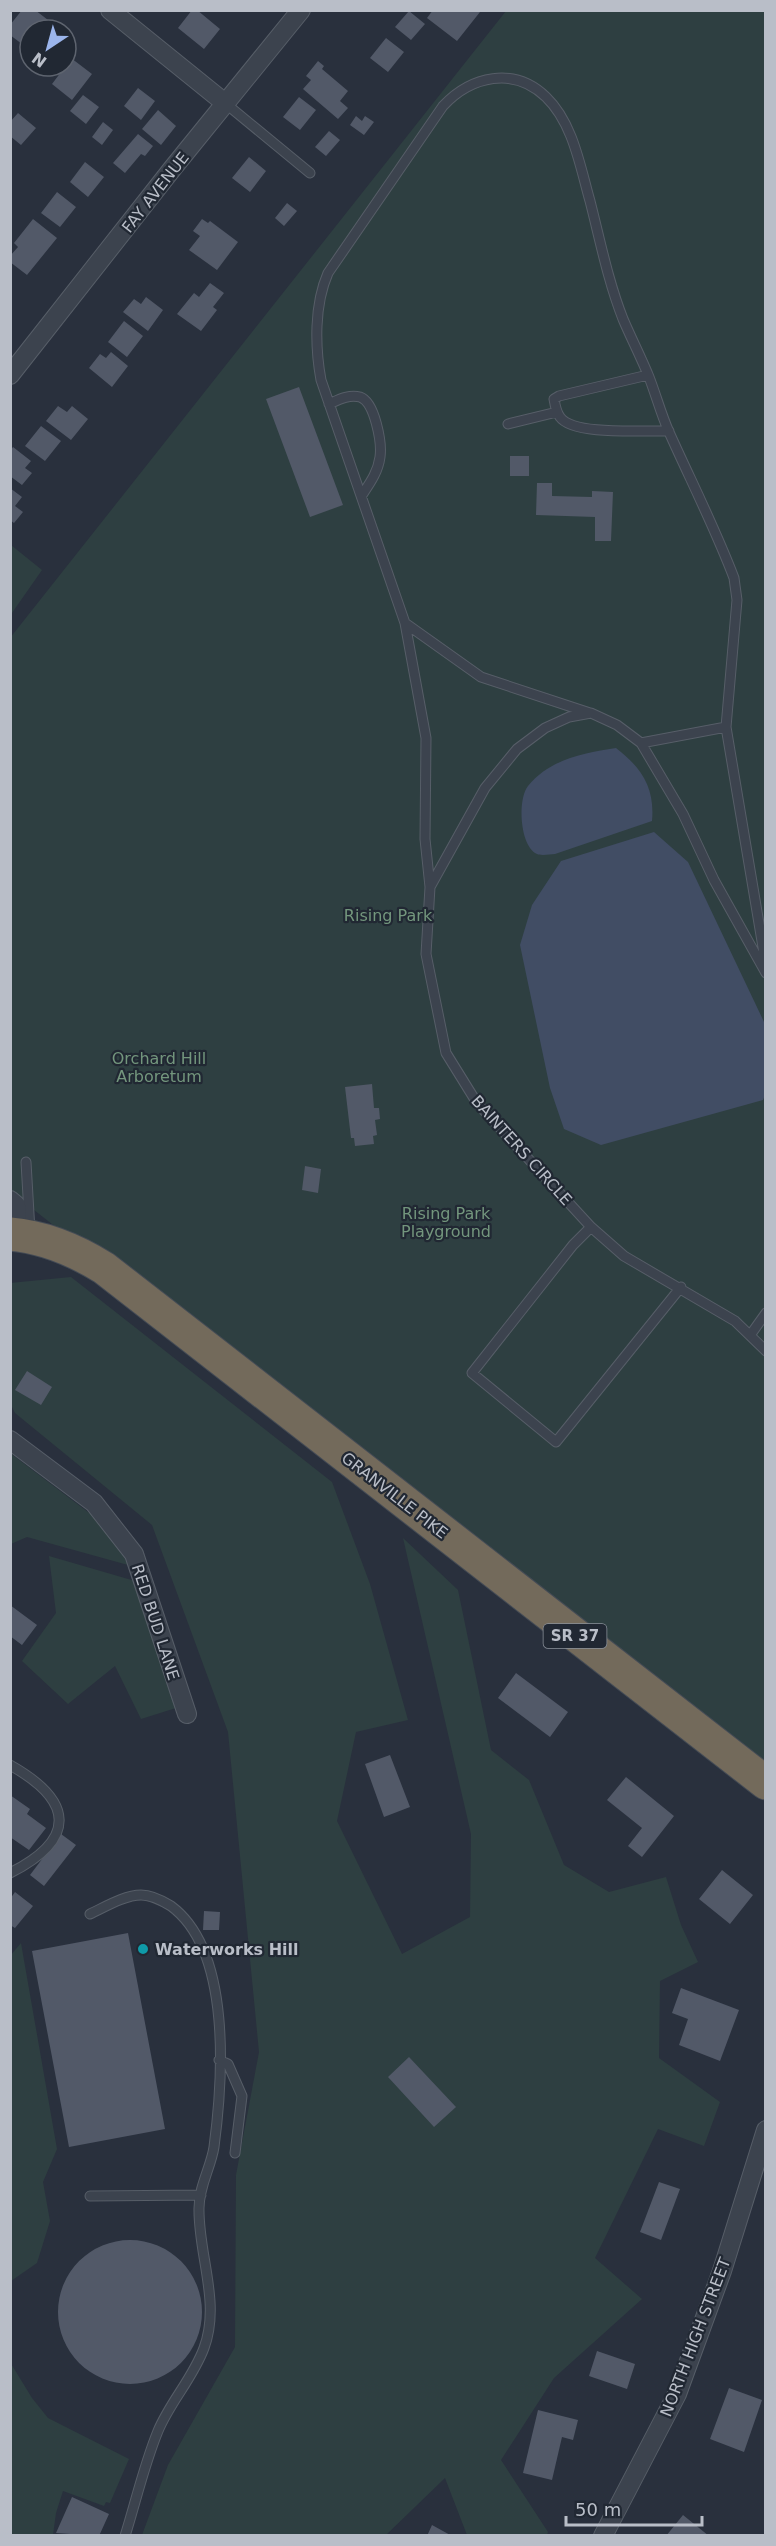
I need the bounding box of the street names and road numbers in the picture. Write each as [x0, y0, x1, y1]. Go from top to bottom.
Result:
street label: FAY AVENUE [118, 148, 193, 236]
street label: BAINTERS CIRCLE [467, 1091, 576, 1209]
street label: GRANVILLE PIKE [338, 1448, 452, 1543]
street label: RED BUD LANE [128, 1562, 183, 1683]
road number: SR 37 [544, 1624, 606, 1648]
street label: NORTH HIGH STREET [656, 2255, 735, 2419]

